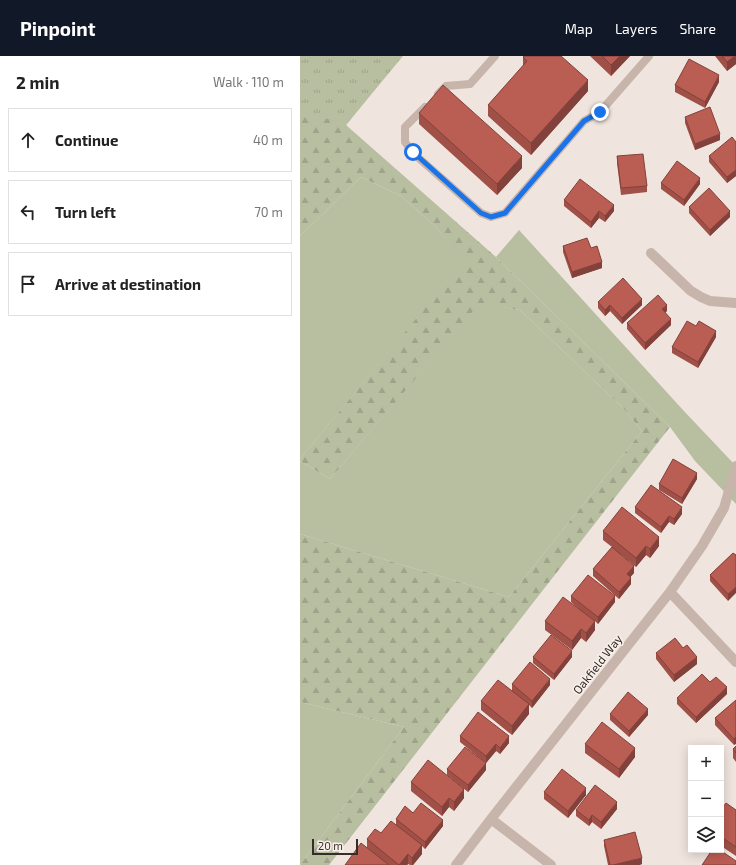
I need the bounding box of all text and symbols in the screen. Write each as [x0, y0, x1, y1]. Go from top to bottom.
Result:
text: Pinpoint [20, 17, 95, 40]
text: Map [565, 20, 593, 37]
text: Layers [615, 20, 657, 37]
text: Share [679, 20, 716, 37]
text: 2 min [16, 72, 59, 92]
text: Walk · 110 m [213, 74, 284, 90]
route end [591, 103, 609, 121]
icon: ahead [17, 129, 39, 151]
text: Continue [55, 131, 118, 149]
text: 40 m [253, 132, 283, 148]
route start [404, 143, 422, 161]
icon: left [17, 201, 39, 223]
text: Turn left [55, 203, 116, 221]
text: 70 m [254, 204, 283, 220]
icon: arrive [17, 273, 39, 295]
text: Arrive at destination [55, 275, 201, 293]
street label: Oakfield Way [569, 631, 625, 697]
map controls [688, 745, 724, 853]
button: + [688, 745, 724, 781]
button: − [688, 781, 724, 817]
button: layers [688, 817, 724, 853]
scale bar [312, 837, 358, 856]
text: 20 m [318, 839, 343, 852]

